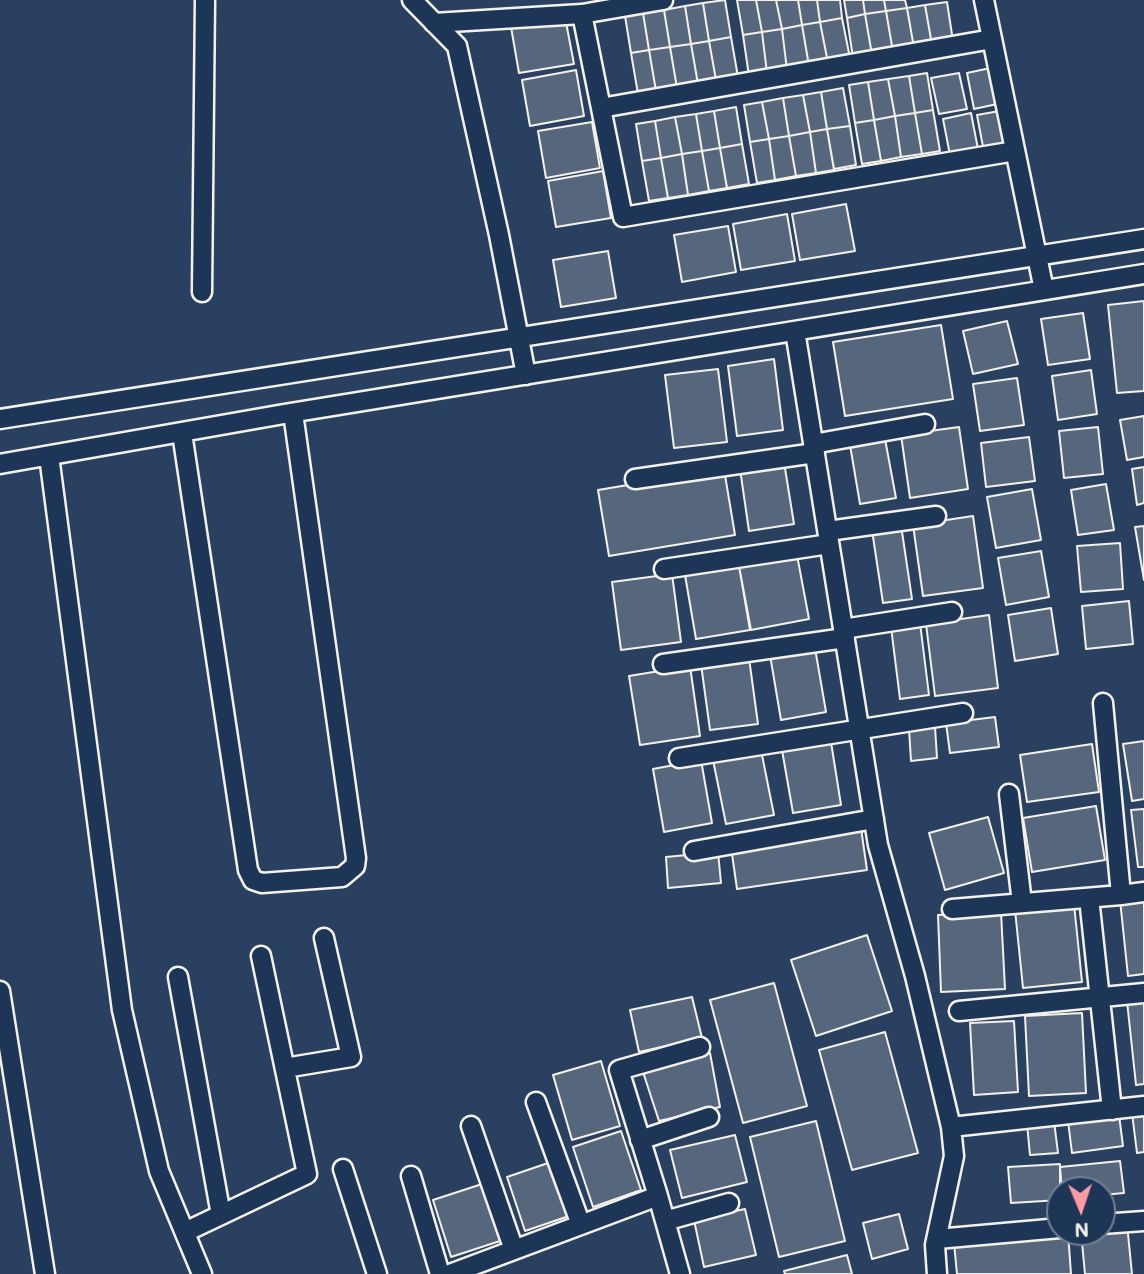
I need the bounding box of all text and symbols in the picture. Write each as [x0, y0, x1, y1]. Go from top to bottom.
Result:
north arrow [1046, 1176, 1116, 1246]
text: N [1074, 1218, 1089, 1243]

